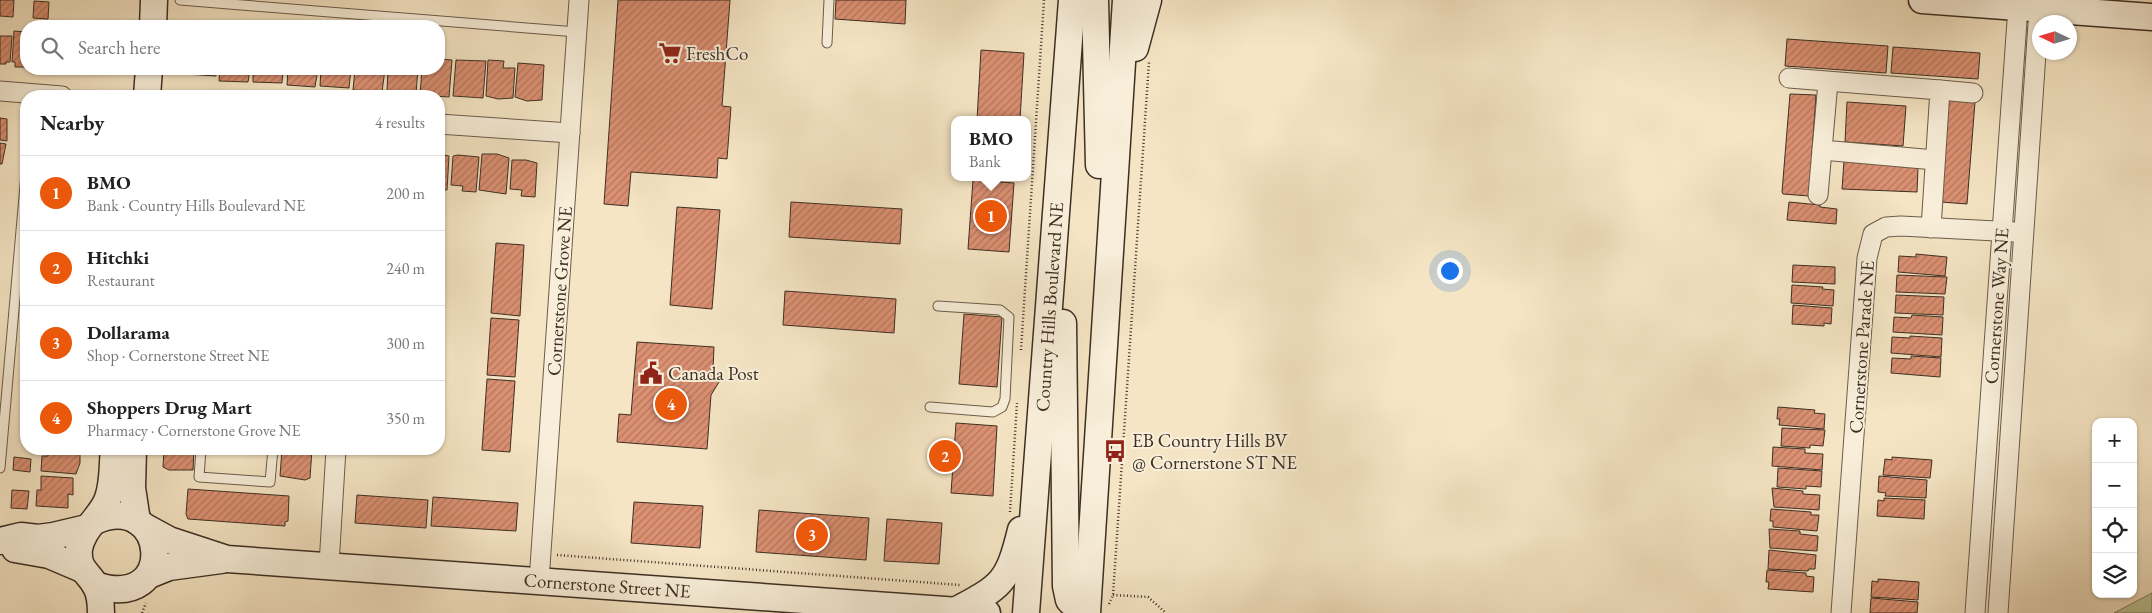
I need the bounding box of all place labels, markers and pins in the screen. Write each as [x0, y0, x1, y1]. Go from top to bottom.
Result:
supermarket icon: FreshCo [657, 40, 683, 66]
place label: FreshCo [686, 41, 748, 66]
pin: 1 [975, 197, 1007, 235]
public building icon: Canada Post [638, 360, 664, 386]
place label: Canada Post [668, 361, 759, 386]
pin: 4 [655, 385, 687, 423]
place label: EB Country Hills BV @ Cornerstone ST NE [1132, 428, 1297, 475]
pin: 2 [929, 437, 961, 475]
bus stop icon: EB Country Hills BV @ Cornerstone ST NE [1102, 438, 1128, 464]
pin: 3 [796, 516, 828, 554]

